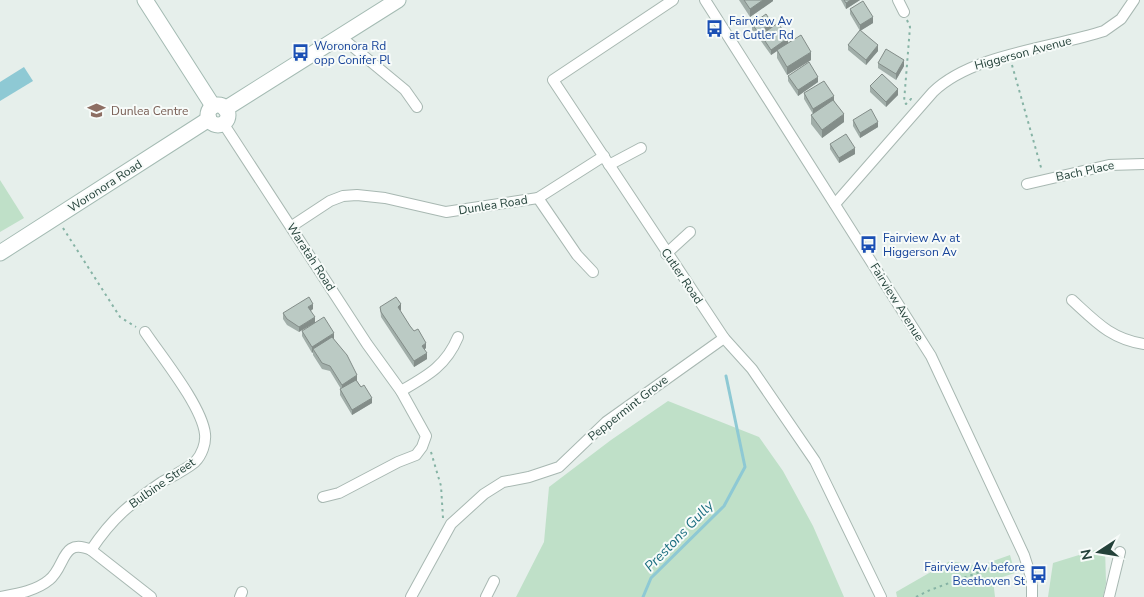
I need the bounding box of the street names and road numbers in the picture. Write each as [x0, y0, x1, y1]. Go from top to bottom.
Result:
street label: Higgerson Avenue [973, 32, 1073, 74]
street label: Woronora Road [65, 156, 145, 216]
street label: Bach Place [1054, 157, 1116, 185]
street label: Dunlea Road [457, 192, 529, 218]
street label: Waratah Road [283, 220, 339, 294]
street label: Cutler Road [657, 245, 707, 307]
street label: Fairview Avenue [867, 260, 927, 344]
street label: Peppermint Grove [585, 372, 671, 444]
street label: Bulbine Street [126, 454, 199, 512]

